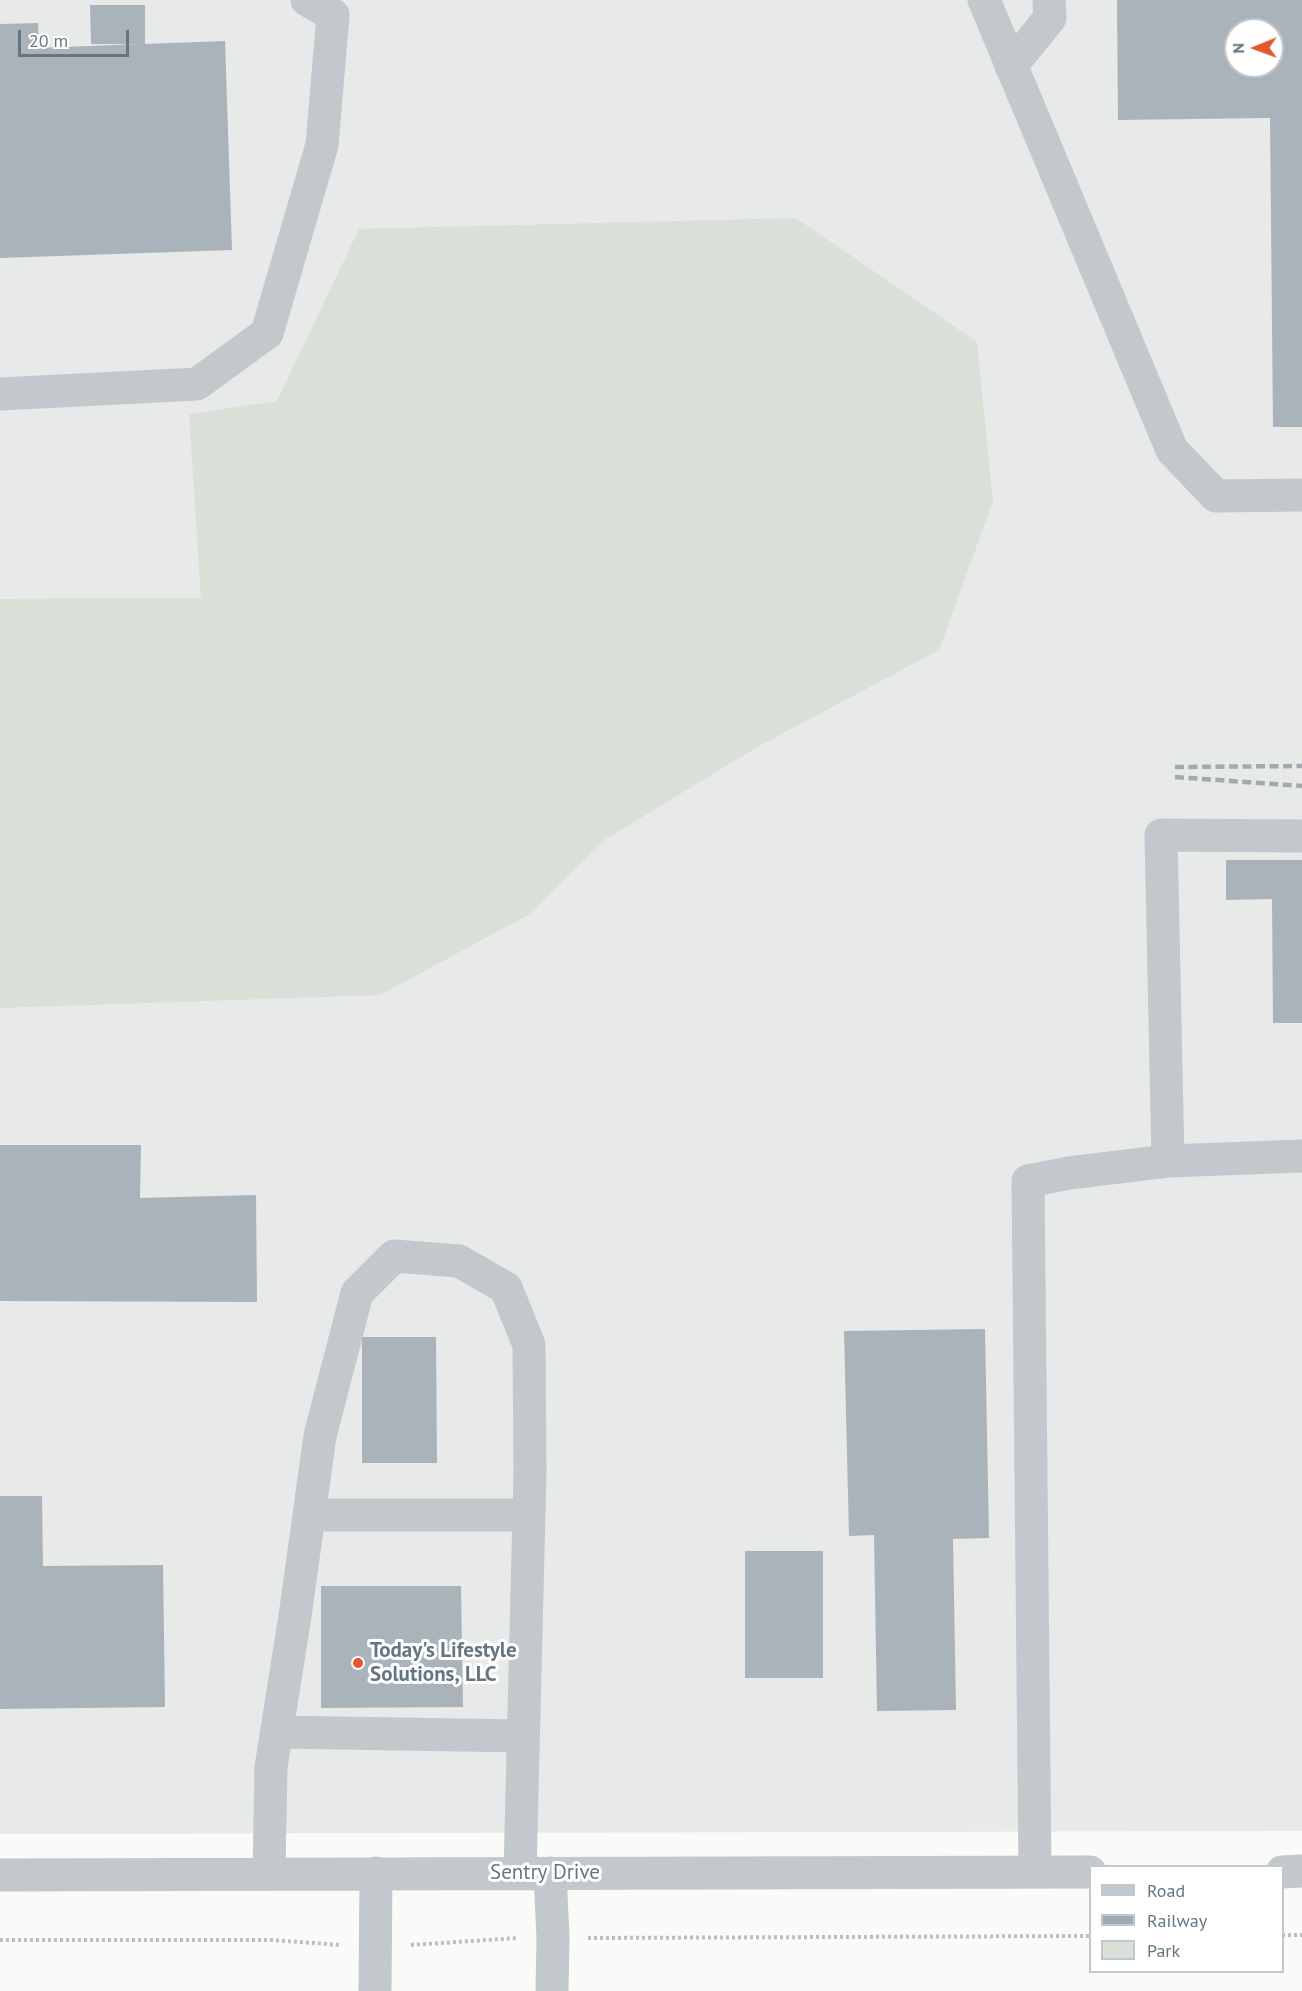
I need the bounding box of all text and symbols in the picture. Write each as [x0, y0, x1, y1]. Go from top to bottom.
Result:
scale bar [21, 18, 132, 56]
north arrow [1224, 18, 1284, 78]
text: 20 m [29, 29, 68, 52]
text: N [1228, 43, 1248, 54]
place label: Today's Lifestyle Solutions, LLC [370, 1638, 517, 1688]
marker: Today's Lifestyle Solutions, LLC [351, 1656, 365, 1670]
street label: Sentry Drive [490, 1860, 600, 1886]
legend [1089, 1865, 1284, 1973]
text: Road [1147, 1879, 1185, 1902]
text: Railway [1147, 1909, 1207, 1932]
text: Park [1147, 1939, 1180, 1962]

